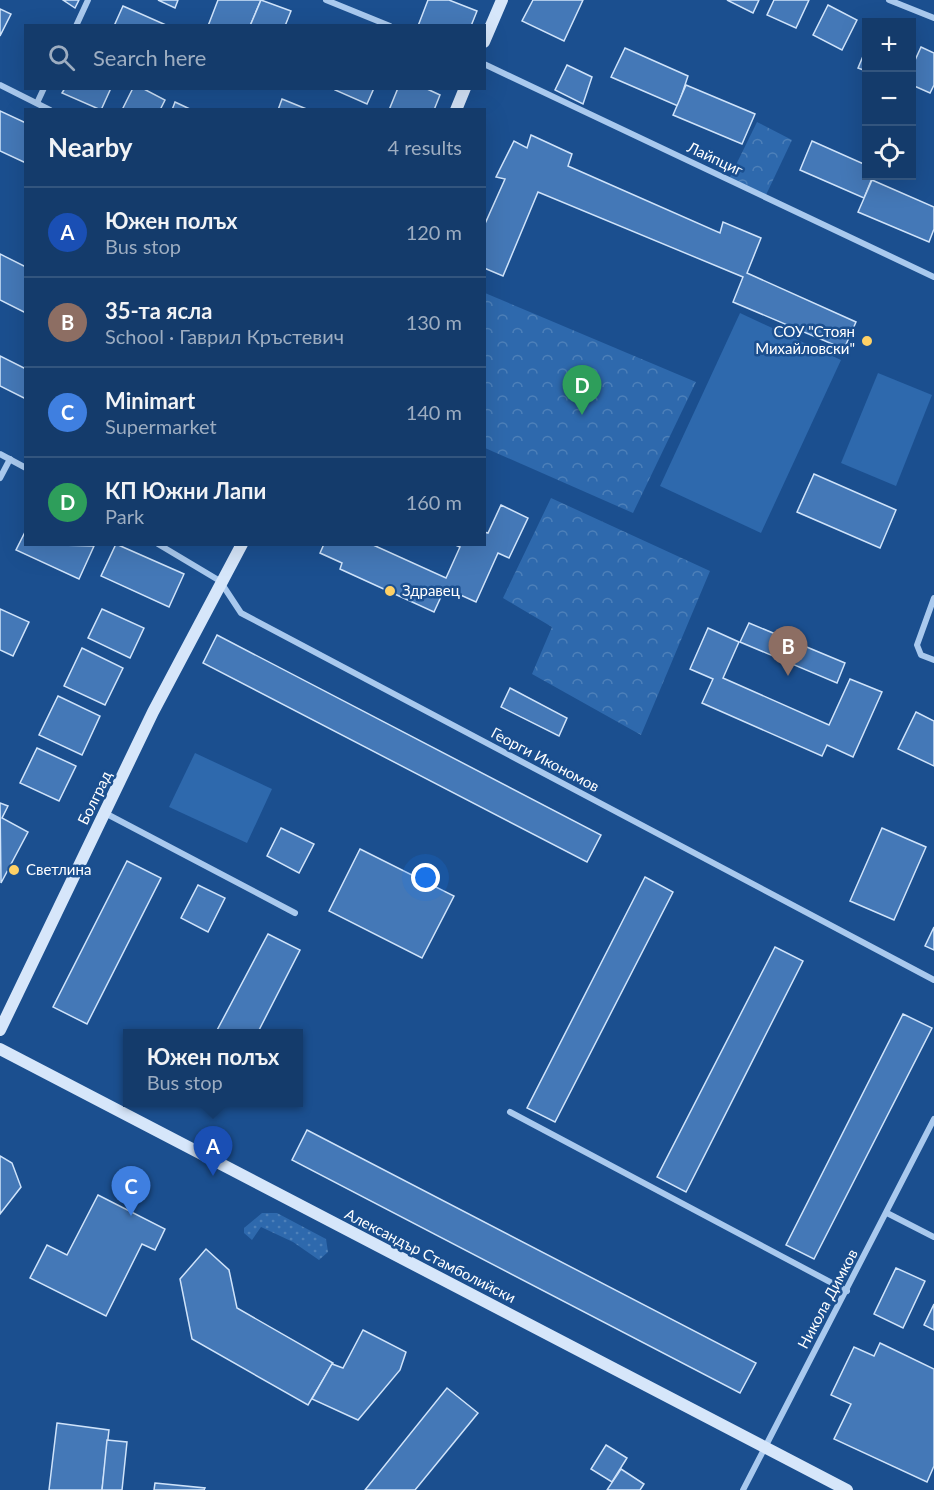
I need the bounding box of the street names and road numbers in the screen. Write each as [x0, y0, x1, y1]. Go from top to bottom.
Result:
street label: Лайпциг [684, 137, 746, 179]
street label: Георги Икономов [488, 723, 603, 795]
street label: Болград [73, 768, 115, 827]
street label: Александър Стамболийски [342, 1204, 519, 1306]
street label: Никола Димков [793, 1246, 861, 1351]

